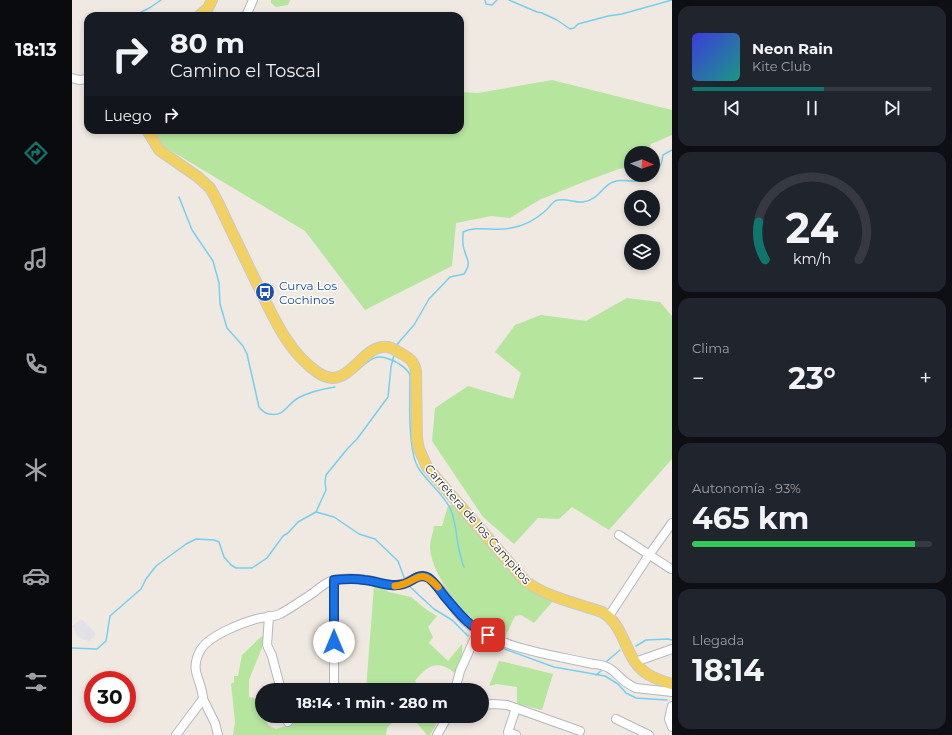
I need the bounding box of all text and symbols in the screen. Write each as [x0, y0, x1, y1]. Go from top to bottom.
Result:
text: 80 m [170, 26, 245, 60]
icon: right [104, 28, 156, 80]
text: 18:13 [15, 39, 57, 61]
text: Neon Rain [752, 39, 833, 58]
text: Kite Club [752, 58, 811, 74]
text: Camino el Toscal [170, 60, 321, 82]
icon: previous [721, 97, 743, 119]
icon: pause [801, 97, 823, 119]
icon: next [881, 97, 903, 119]
icon: right [160, 104, 182, 126]
text: Luego [104, 106, 152, 125]
icon: directions [22, 139, 50, 167]
north arrow [624, 146, 660, 182]
map controls [624, 146, 660, 270]
button: search [624, 190, 660, 226]
text: 24 [786, 202, 839, 252]
button: layers [624, 234, 660, 270]
icon: music [22, 245, 50, 273]
text: km/h [793, 249, 831, 267]
place label: Curva Los Cochinos [279, 278, 337, 307]
bus stop icon: Curva Los Cochinos [254, 281, 276, 303]
text: Clima [692, 340, 730, 356]
icon: phone [22, 350, 50, 378]
text: 23° [788, 360, 836, 397]
text: − [692, 365, 705, 392]
text: + [919, 365, 932, 392]
icon: climate [22, 456, 50, 484]
street label: Carretera de los Campitos [422, 461, 534, 587]
text: Autonomía · 93% [692, 480, 801, 496]
text: 465 km [692, 500, 809, 537]
icon: car [22, 562, 50, 590]
pin [471, 618, 505, 652]
position arrow [313, 621, 355, 663]
icon: arrive [477, 624, 499, 646]
text: Llegada [692, 632, 744, 648]
text: 18:14 [692, 652, 764, 689]
icon: filters [22, 668, 50, 696]
speed limit sign: 30 [84, 671, 136, 723]
text: 18:14 · 1 min · 280 m [296, 693, 448, 712]

